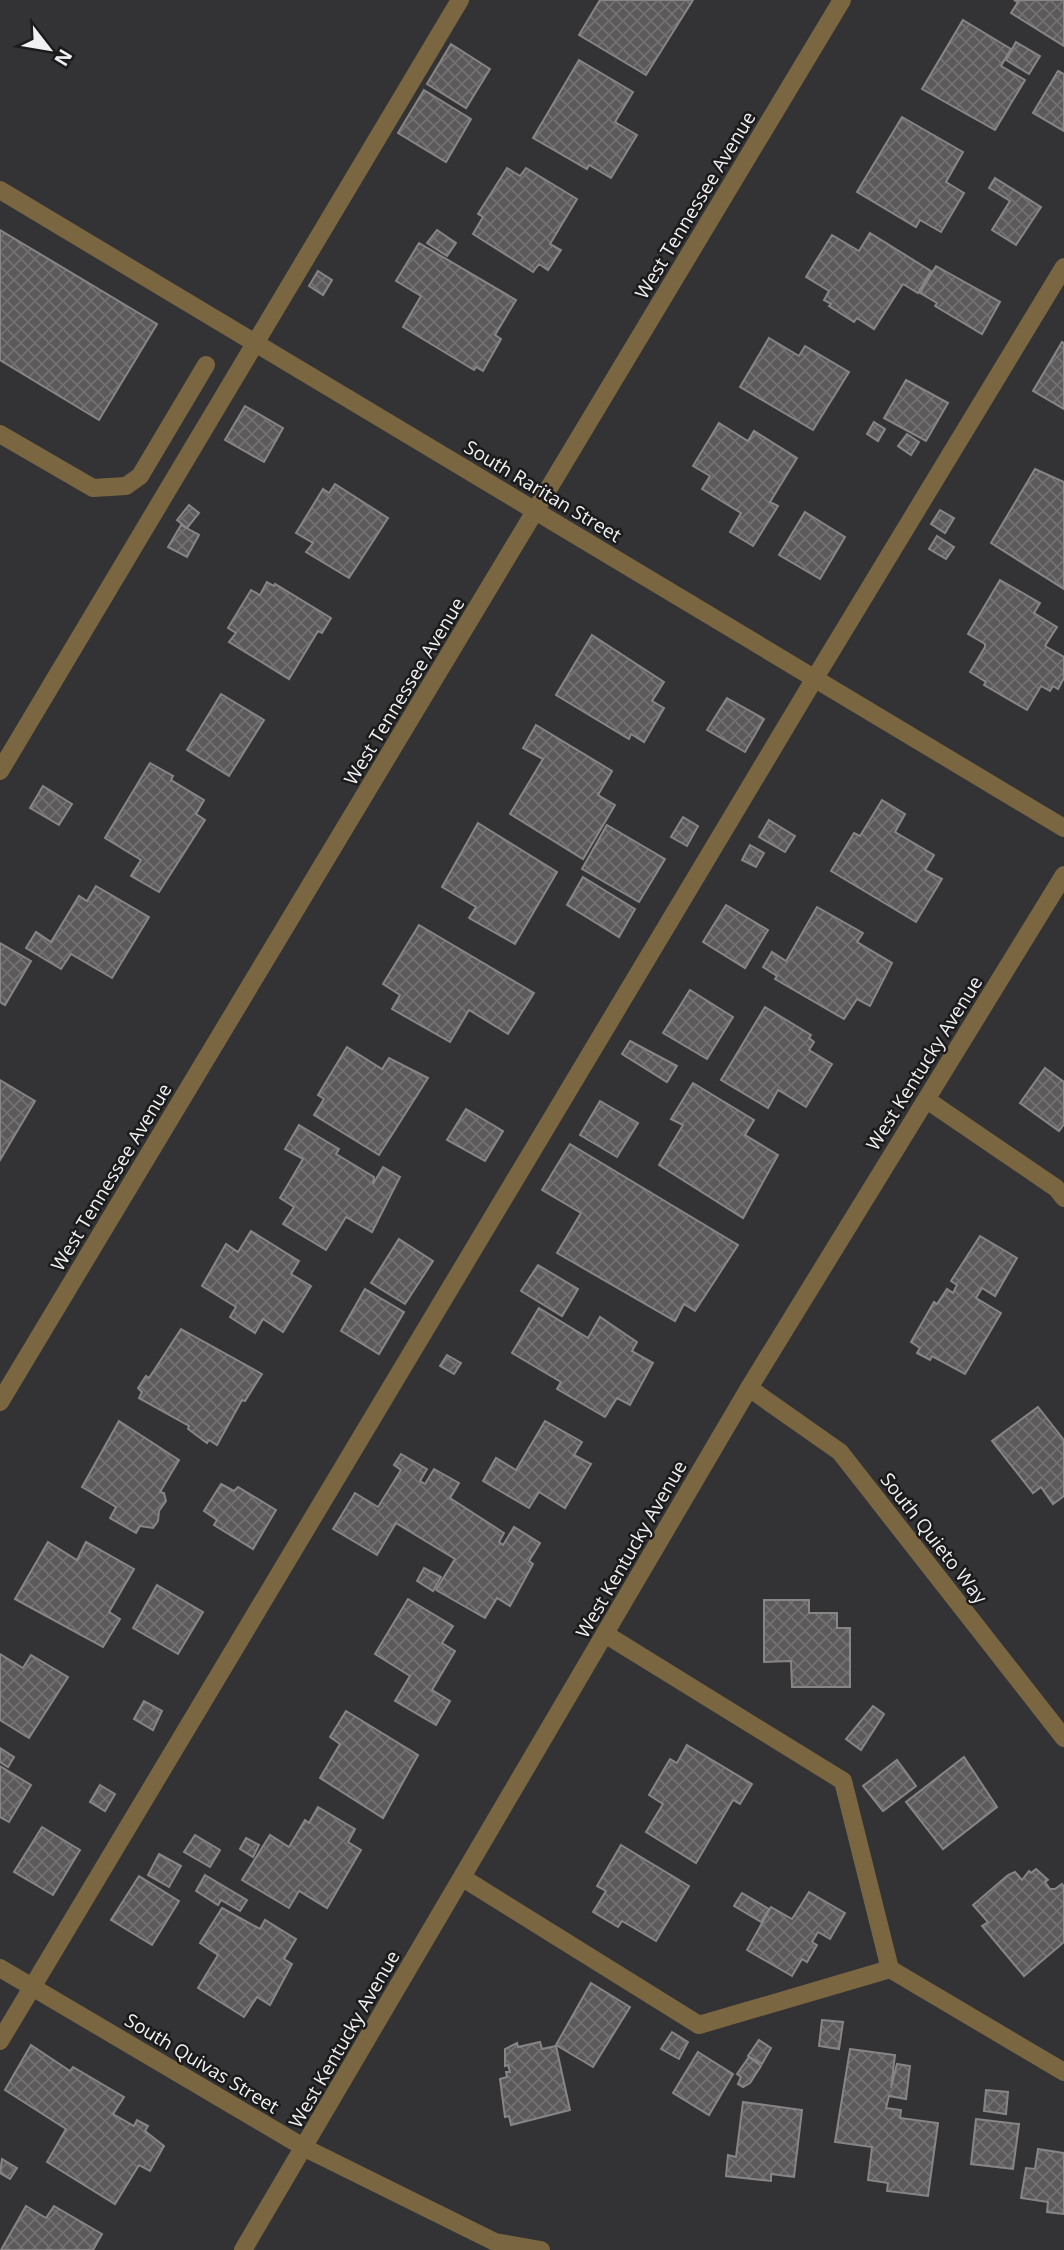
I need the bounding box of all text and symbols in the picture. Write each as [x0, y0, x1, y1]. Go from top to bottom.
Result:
north arrow [14, 14, 84, 84]
text: N [48, 44, 79, 71]
street label: West Tennessee Avenue [629, 106, 761, 304]
street label: South Raritan Street [460, 434, 626, 548]
street label: West Tennessee Avenue [338, 592, 470, 790]
street label: West Kentucky Avenue [860, 971, 988, 1155]
street label: West Tennessee Avenue [45, 1078, 177, 1276]
street label: West Kentucky Avenue [569, 1455, 693, 1643]
street label: South Quieto Way [875, 1467, 994, 1609]
street label: West Kentucky Avenue [282, 1945, 406, 2133]
street label: South Quivas Street [120, 2007, 284, 2119]

